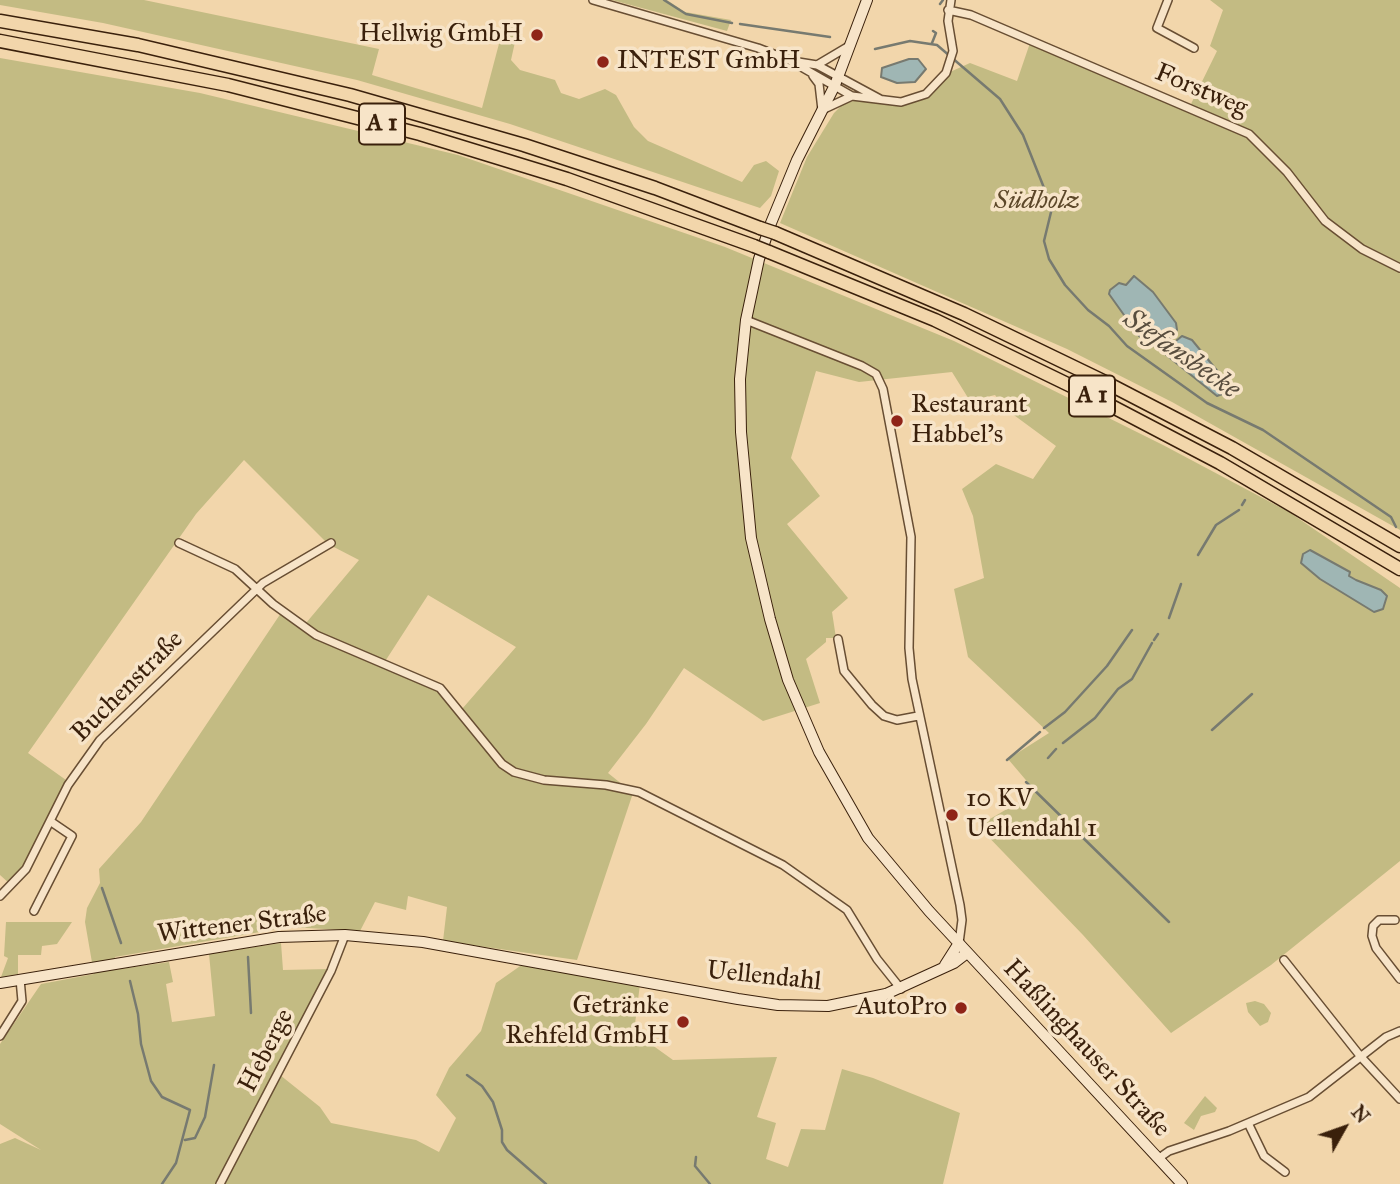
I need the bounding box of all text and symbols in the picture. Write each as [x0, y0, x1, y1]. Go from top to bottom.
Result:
place label: Hellwig GmbH [359, 19, 523, 51]
marker: Hellwig GmbH [529, 27, 545, 43]
place label: INTEST GmbH [617, 46, 800, 78]
marker: INTEST GmbH [595, 54, 611, 70]
street label: Forstweg [1150, 58, 1252, 124]
road number: A 1 [359, 104, 405, 144]
park label: Südholz [994, 186, 1080, 218]
water label: Stefansbecke [1116, 303, 1246, 407]
road number: A 1 [1069, 376, 1115, 416]
place label: Restaurant Habbel's [911, 390, 1027, 452]
marker: Restaurant Habbel's [889, 413, 905, 429]
street label: Buchenstraße [66, 625, 190, 749]
place label: 10 KV Uellendahl 1 [966, 784, 1097, 846]
marker: 10 KV Uellendahl 1 [944, 807, 960, 823]
street label: Wittener Straße [156, 899, 328, 951]
street label: Haßlinghauser Straße [996, 954, 1176, 1144]
street label: Uellendahl [705, 955, 823, 999]
place label: Getränke Rehfeld GmbH [505, 991, 669, 1052]
place label: AutoPro [856, 992, 947, 1024]
marker: AutoPro [953, 1000, 969, 1016]
street label: Heberge [233, 1004, 301, 1098]
marker: Getränke Rehfeld GmbH [675, 1014, 691, 1030]
north arrow [1309, 1093, 1379, 1163]
text: N [1346, 1101, 1374, 1128]

